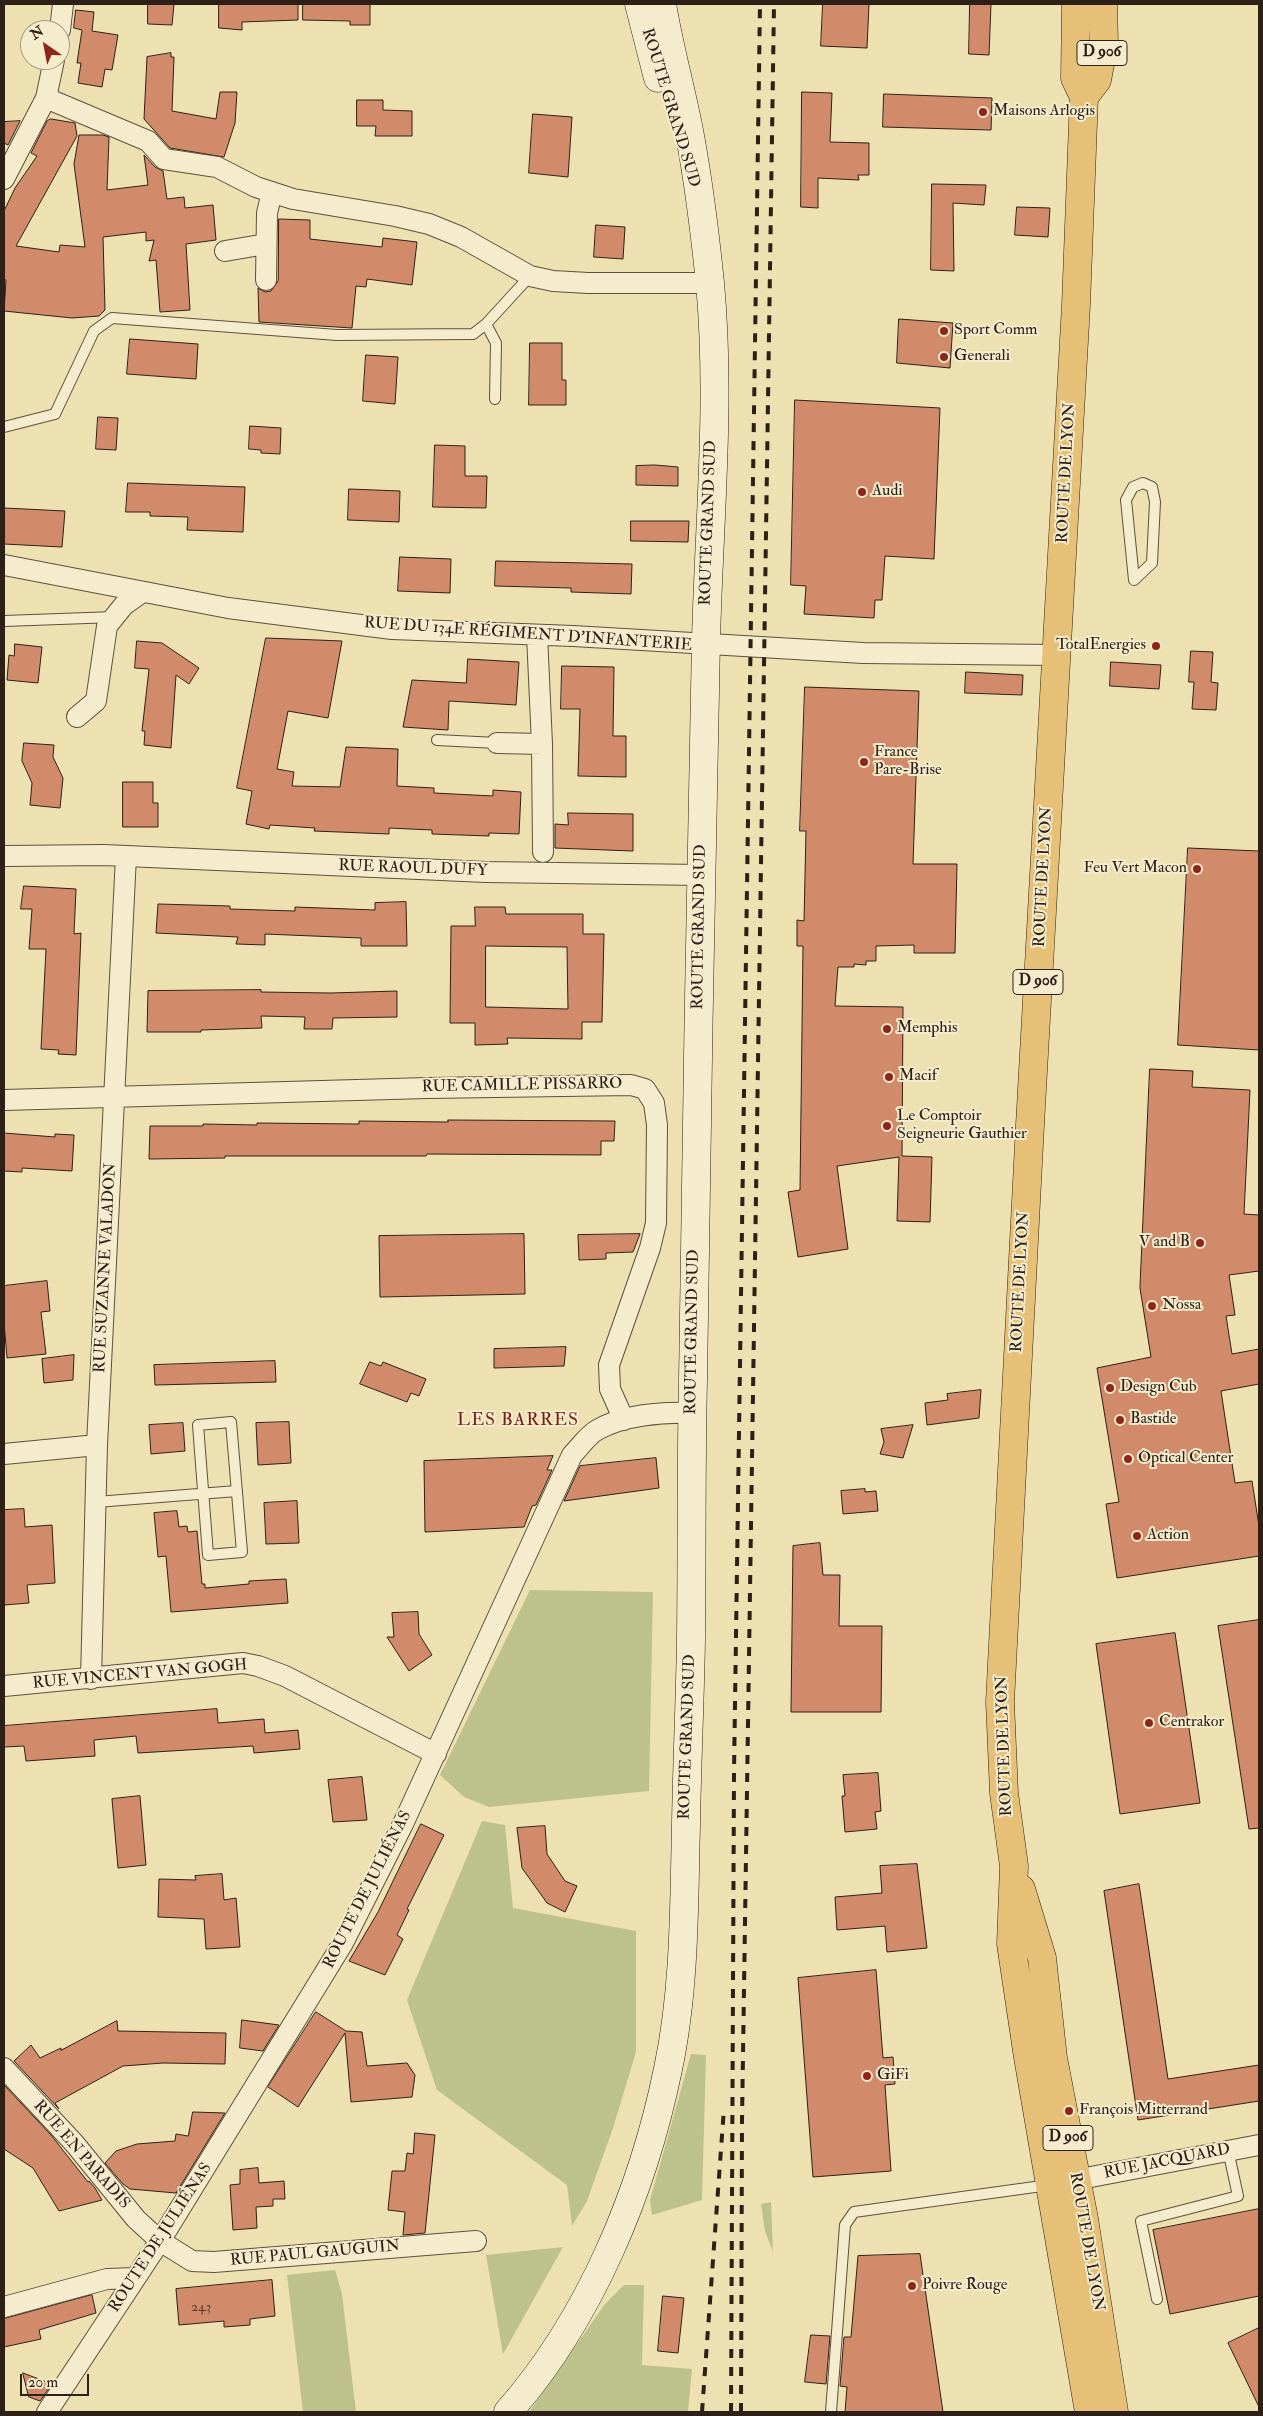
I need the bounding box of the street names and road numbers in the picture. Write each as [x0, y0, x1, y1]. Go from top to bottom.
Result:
street label: ROUTE GRAND SUD [637, 26, 703, 190]
road number: D 906 [1077, 40, 1127, 66]
street label: ROUTE DE LYON [1054, 402, 1080, 544]
street label: ROUTE GRAND SUD [697, 440, 721, 606]
street label: RUE DU 134E RÉGIMENT D'INFANTERIE [363, 614, 693, 656]
street label: ROUTE DE LYON [1031, 806, 1057, 948]
street label: ROUTE GRAND SUD [689, 844, 711, 1010]
street label: RUE RAOUL DUFY [338, 857, 488, 881]
road number: D 906 [1013, 970, 1063, 994]
street label: RUE CAMILLE PISSARRO [422, 1075, 622, 1097]
street label: RUE SUZANNE VALADON [91, 1163, 121, 1373]
street label: ROUTE DE LYON [1008, 1211, 1034, 1353]
street label: ROUTE GRAND SUD [682, 1249, 704, 1415]
street label: ROUTE GRAND SUD [676, 1654, 700, 1820]
street label: RUE VINCENT VAN GOGH [32, 1656, 248, 1694]
street label: ROUTE DE LYON [993, 1675, 1017, 1817]
street label: ROUTE DE JULIÉNAS [320, 1808, 416, 1972]
street label: RUE EN PARADIS [29, 2097, 133, 2213]
road number: D 906 [1043, 2126, 1093, 2150]
street label: RUE JACQUARD [1102, 2140, 1232, 2184]
street label: ROUTE DE JULIÉNAS [105, 2160, 217, 2316]
street label: ROUTE DE LYON [1064, 2171, 1108, 2313]
street label: RUE PAUL GAUGUIN [229, 2237, 401, 2271]

